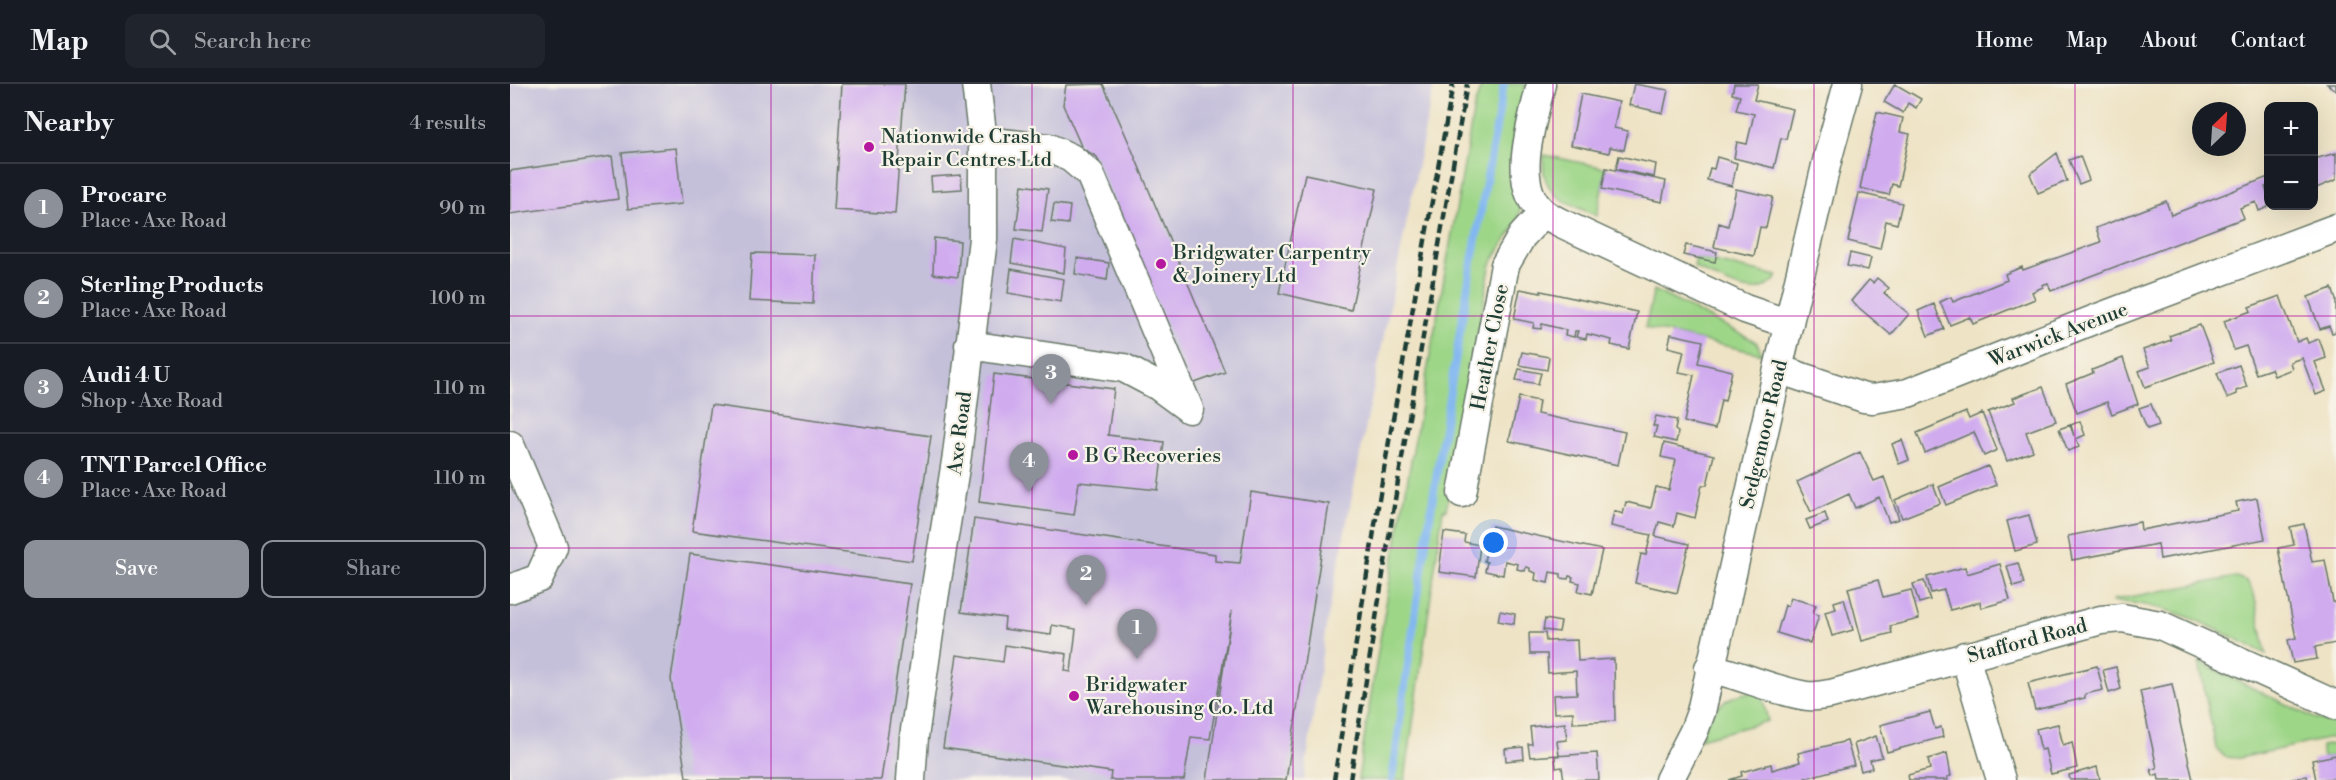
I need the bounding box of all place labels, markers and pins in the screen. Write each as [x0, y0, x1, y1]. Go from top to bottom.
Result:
place label: Nationwide Crash Repair Centres Ltd [881, 125, 1052, 173]
marker: Nationwide Crash Repair Centres Ltd [862, 140, 876, 154]
place label: Bridgwater Carpentry & Joinery Ltd [1172, 241, 1371, 289]
marker: Bridgwater Carpentry & Joinery Ltd [1154, 257, 1168, 271]
pin: 3 [1032, 354, 1070, 404]
pin: 4 [1010, 442, 1048, 492]
place label: B G Recoveries [1084, 444, 1221, 469]
marker: B G Recoveries [1066, 448, 1080, 462]
pin: 2 [1066, 556, 1106, 605]
pin: 1 [1118, 610, 1156, 659]
place label: Bridgwater Warehousing Co. Ltd [1085, 673, 1274, 721]
marker: Bridgwater Warehousing Co. Ltd [1067, 689, 1081, 703]

